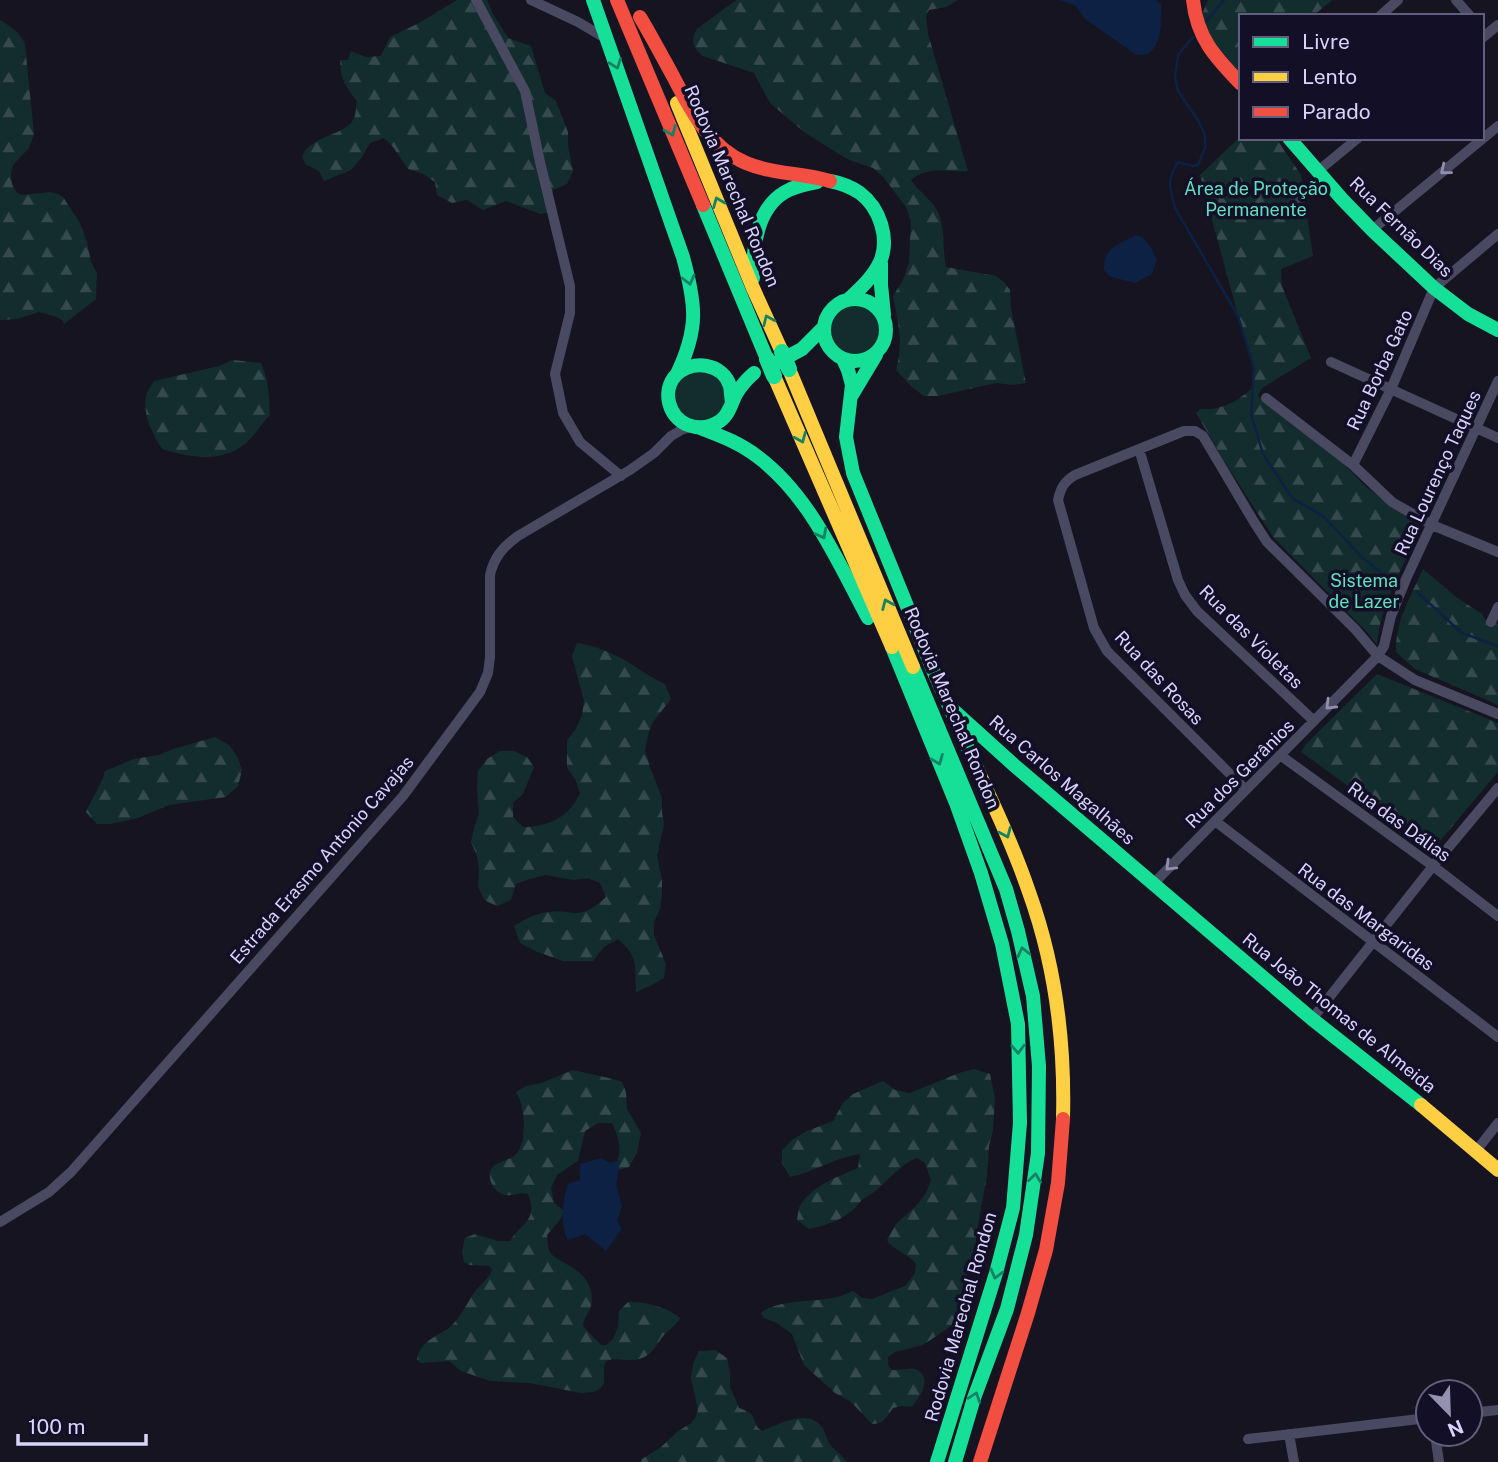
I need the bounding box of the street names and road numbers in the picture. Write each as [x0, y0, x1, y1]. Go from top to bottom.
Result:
street label: Rodovia Marechal Rondon [680, 82, 785, 290]
street label: Rua Fernão Dias [1345, 172, 1457, 281]
street label: Rua Borba Gato [1342, 306, 1417, 434]
street label: Rua Lourenço Taques [1390, 387, 1485, 558]
street label: Rua das Violetas [1195, 581, 1307, 693]
street label: Rodovia Marechal Rondon [900, 604, 1005, 812]
street label: Rua das Rosas [1111, 626, 1208, 729]
street label: Rua Carlos Magalhães [985, 711, 1139, 849]
street label: Rua dos Gerânios [1181, 715, 1298, 832]
street label: Estrada Erasmo Antonio Cavajas [226, 751, 418, 968]
street label: Rua das Dálias [1344, 777, 1455, 866]
street label: Rua das Margaridas [1294, 858, 1439, 975]
street label: Rua João Thomas de Almeida [1239, 928, 1440, 1097]
street label: Rodovia Marechal Rondon [921, 1210, 1001, 1424]

